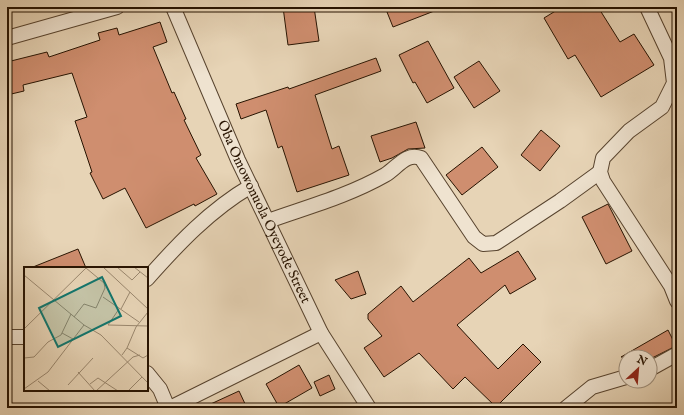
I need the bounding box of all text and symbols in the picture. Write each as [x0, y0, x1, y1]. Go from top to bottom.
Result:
street label: Oba Omowonuola Oyeyode Street [213, 117, 315, 307]
inset map [24, 267, 148, 391]
north arrow [618, 349, 658, 389]
text: N [634, 352, 650, 369]

